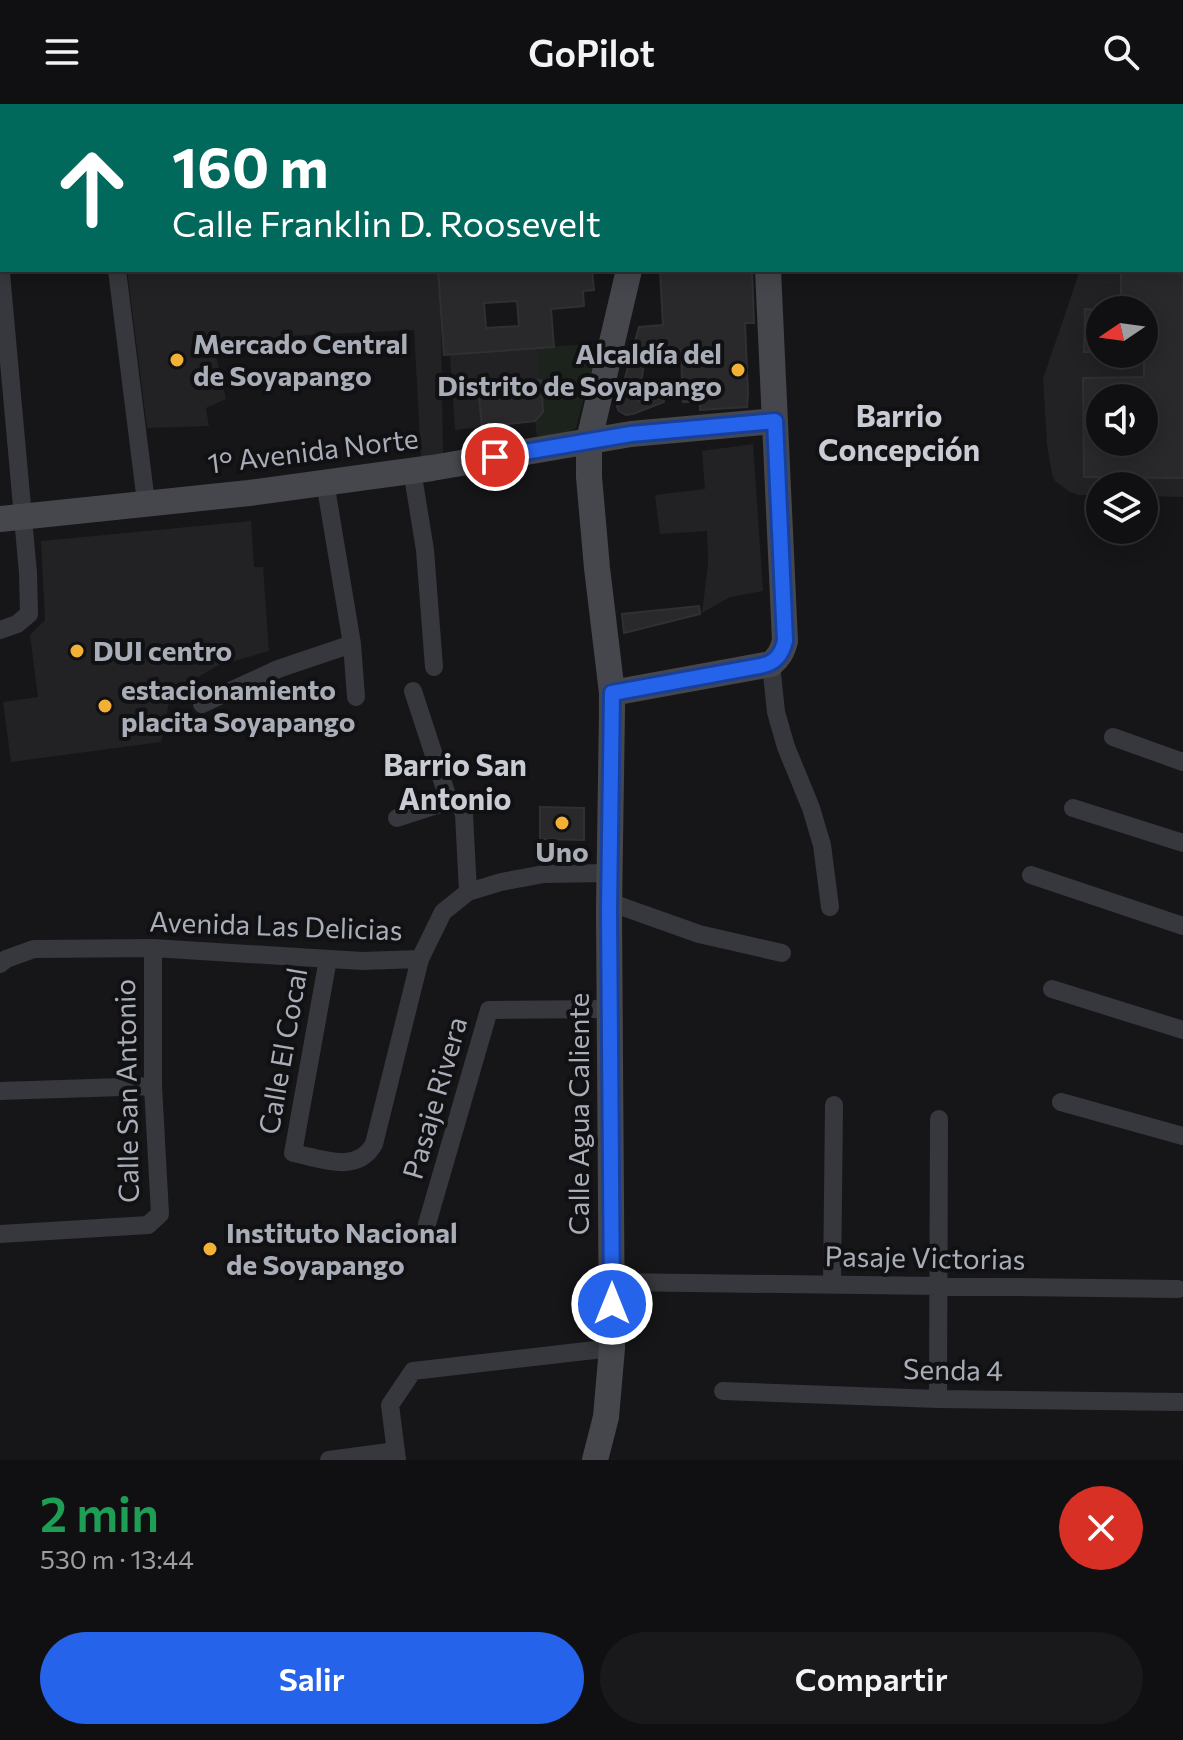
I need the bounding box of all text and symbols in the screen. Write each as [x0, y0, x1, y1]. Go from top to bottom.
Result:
icon: menu [40, 30, 84, 74]
text: GoPilot [528, 30, 655, 74]
icon: search [1099, 30, 1143, 74]
text: 160 m [172, 131, 329, 200]
icon: ahead [40, 136, 144, 240]
text: Calle Franklin D. Roosevelt [172, 200, 601, 244]
north arrow [1086, 296, 1158, 368]
map controls [1086, 296, 1158, 544]
place label: Mercado Central de Soyapango [193, 326, 408, 392]
place label: Alcaldía del Distrito de Soyapango [437, 336, 722, 402]
marker: Mercado Central de Soyapango [168, 351, 186, 369]
marker: Alcaldía del Distrito de Soyapango [729, 361, 747, 379]
button: sound [1086, 384, 1158, 456]
district label: Barrio Concepción [818, 396, 980, 467]
street label: 1° Avenida Norte [206, 420, 420, 480]
pin [461, 423, 529, 491]
icon: arrive [473, 435, 517, 479]
button: layers [1086, 472, 1158, 544]
place label: DUI centro [93, 633, 232, 667]
marker: DUI centro [68, 642, 86, 660]
place label: estacionamiento placita Soyapango [121, 672, 355, 738]
marker: estacionamiento placita Soyapango [96, 697, 114, 715]
district label: Barrio San Antonio [383, 745, 527, 816]
marker: Uno [553, 814, 571, 832]
place label: Uno [535, 834, 589, 868]
street label: Avenida Las Delicias [149, 904, 403, 946]
street label: Calle El Cocal [251, 965, 313, 1137]
street label: Calle San Antonio [107, 979, 145, 1203]
street label: Calle Agua Caliente [561, 993, 595, 1235]
street label: Pasaje Rivera [395, 1013, 473, 1183]
place label: Instituto Nacional de Soyapango [226, 1215, 458, 1281]
street label: Pasaje Victorias [824, 1238, 1026, 1276]
marker: Instituto Nacional de Soyapango [201, 1240, 219, 1258]
position arrow [570, 1262, 654, 1346]
street label: Senda 4 [903, 1351, 1004, 1387]
text: 2 min [40, 1483, 159, 1542]
button: close [1059, 1486, 1143, 1570]
text: 530 m · 13:44 [40, 1543, 194, 1574]
button: Salir [40, 1632, 584, 1724]
button: Compartir [600, 1632, 1143, 1724]

